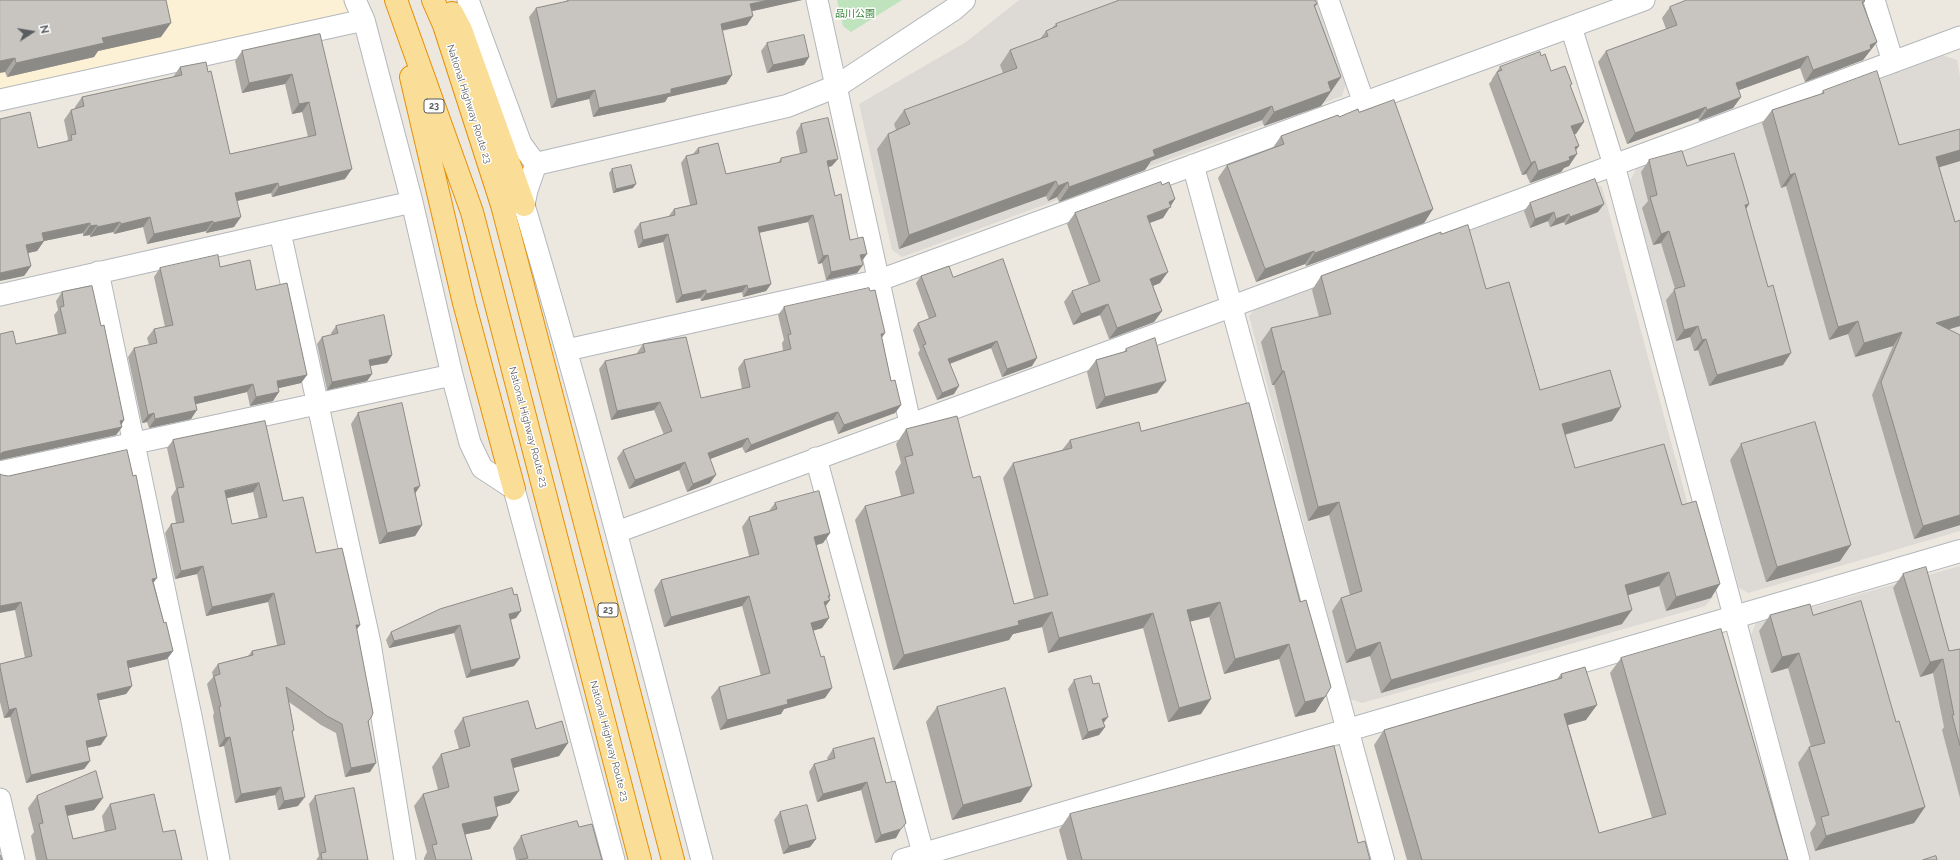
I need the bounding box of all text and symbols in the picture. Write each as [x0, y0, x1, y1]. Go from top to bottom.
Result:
park label: 品川公園 [835, 8, 875, 20]
north arrow [12, 12, 52, 52]
text: N [37, 24, 51, 35]
street label: National Highway Route 23 [444, 43, 494, 165]
road number: 23 [424, 99, 444, 113]
street label: National Highway Route 23 [506, 365, 550, 489]
road number: 23 [598, 603, 618, 617]
street label: National Highway Route 23 [587, 679, 631, 803]

